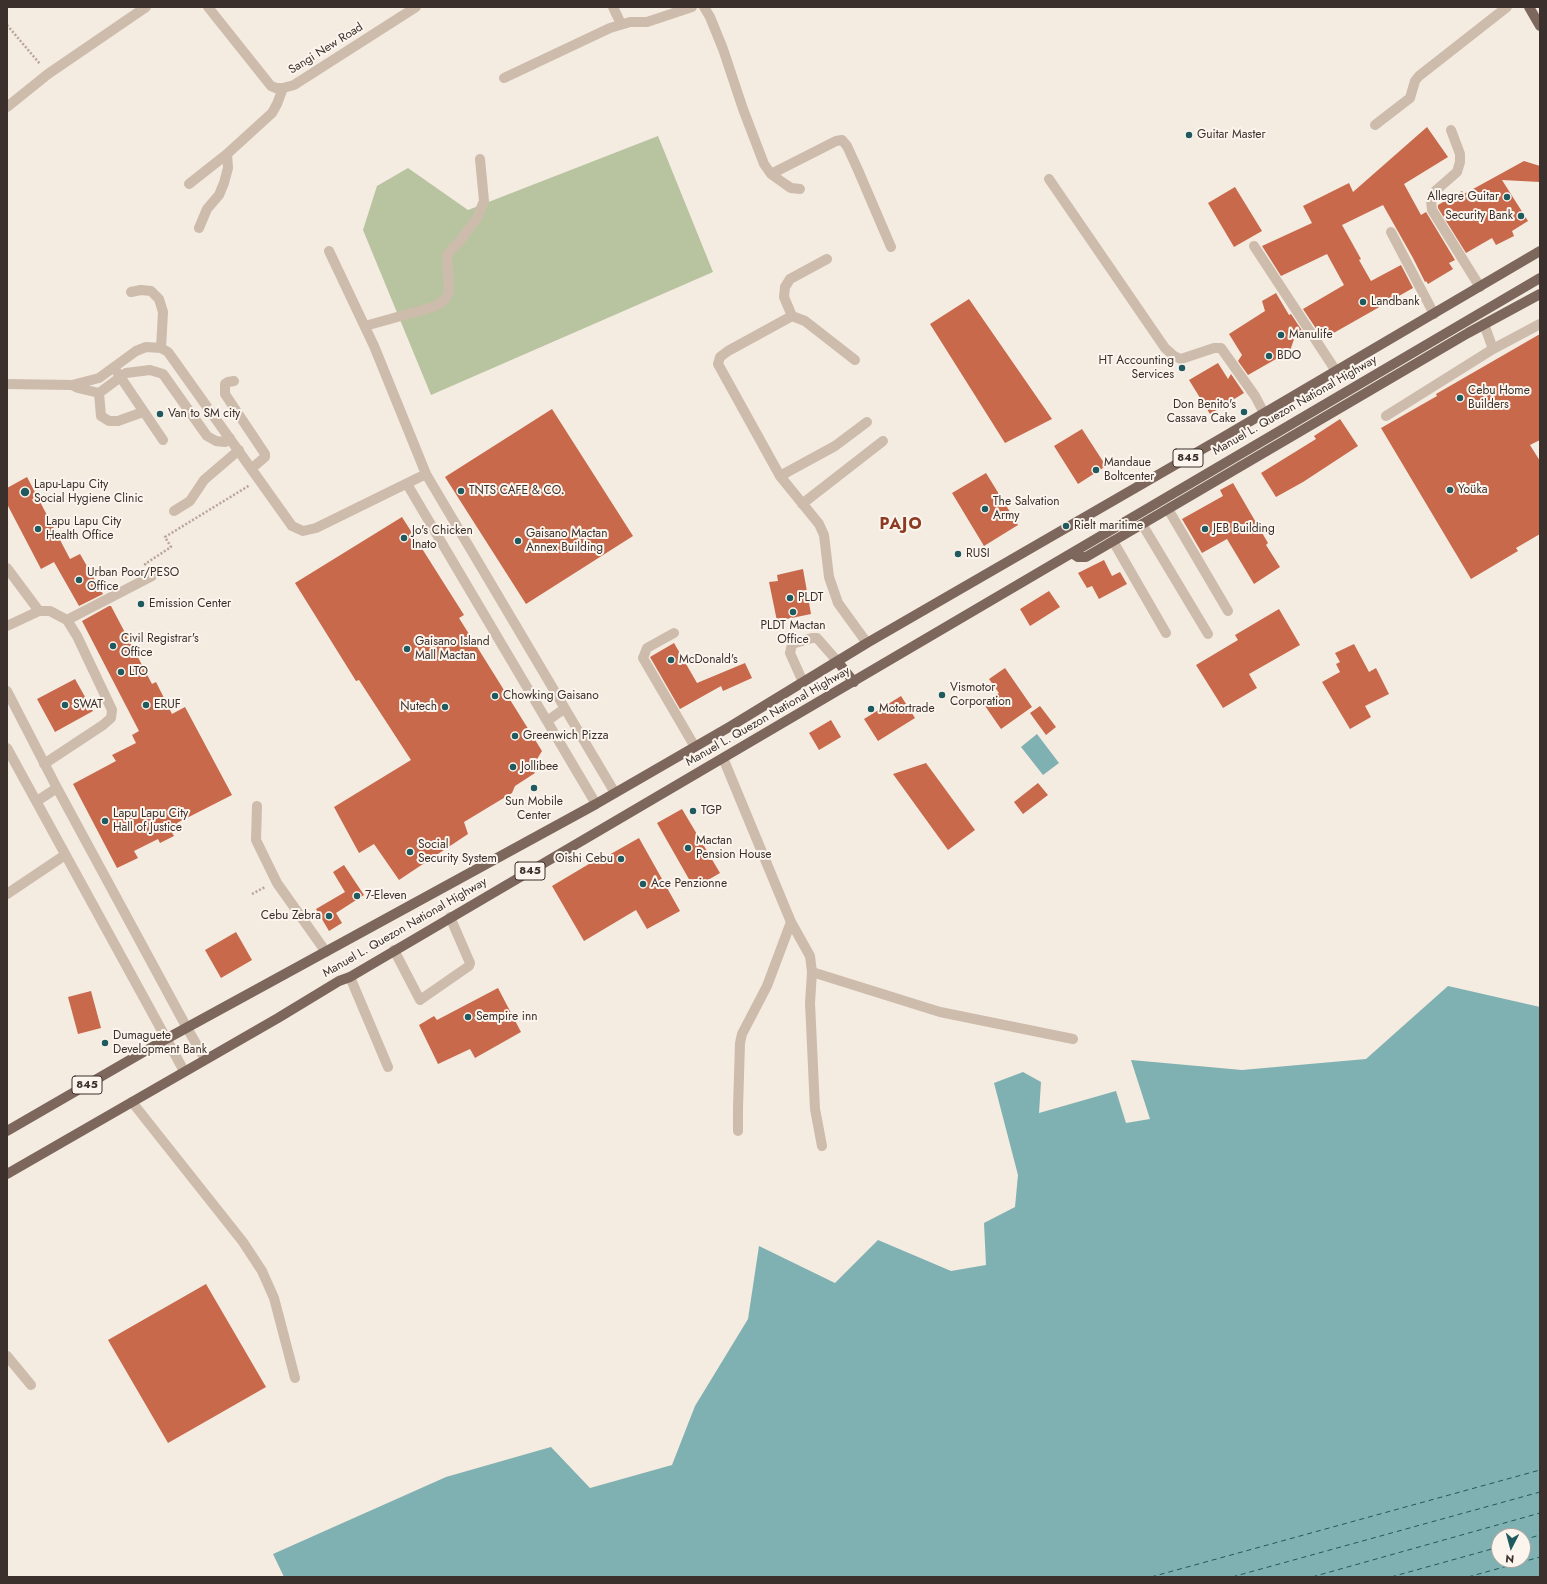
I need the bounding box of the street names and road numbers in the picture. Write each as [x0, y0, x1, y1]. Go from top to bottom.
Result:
street label: Sangi New Road [286, 20, 366, 78]
street label: Manuel L. Quezon National Highway [1210, 353, 1380, 459]
road number: 845 [1173, 449, 1203, 467]
street label: Manuel L. Quezon National Highway [683, 664, 853, 770]
road number: 845 [515, 862, 545, 880]
street label: Manuel L. Quezon National Highway [320, 875, 490, 981]
road number: 845 [72, 1076, 102, 1094]

